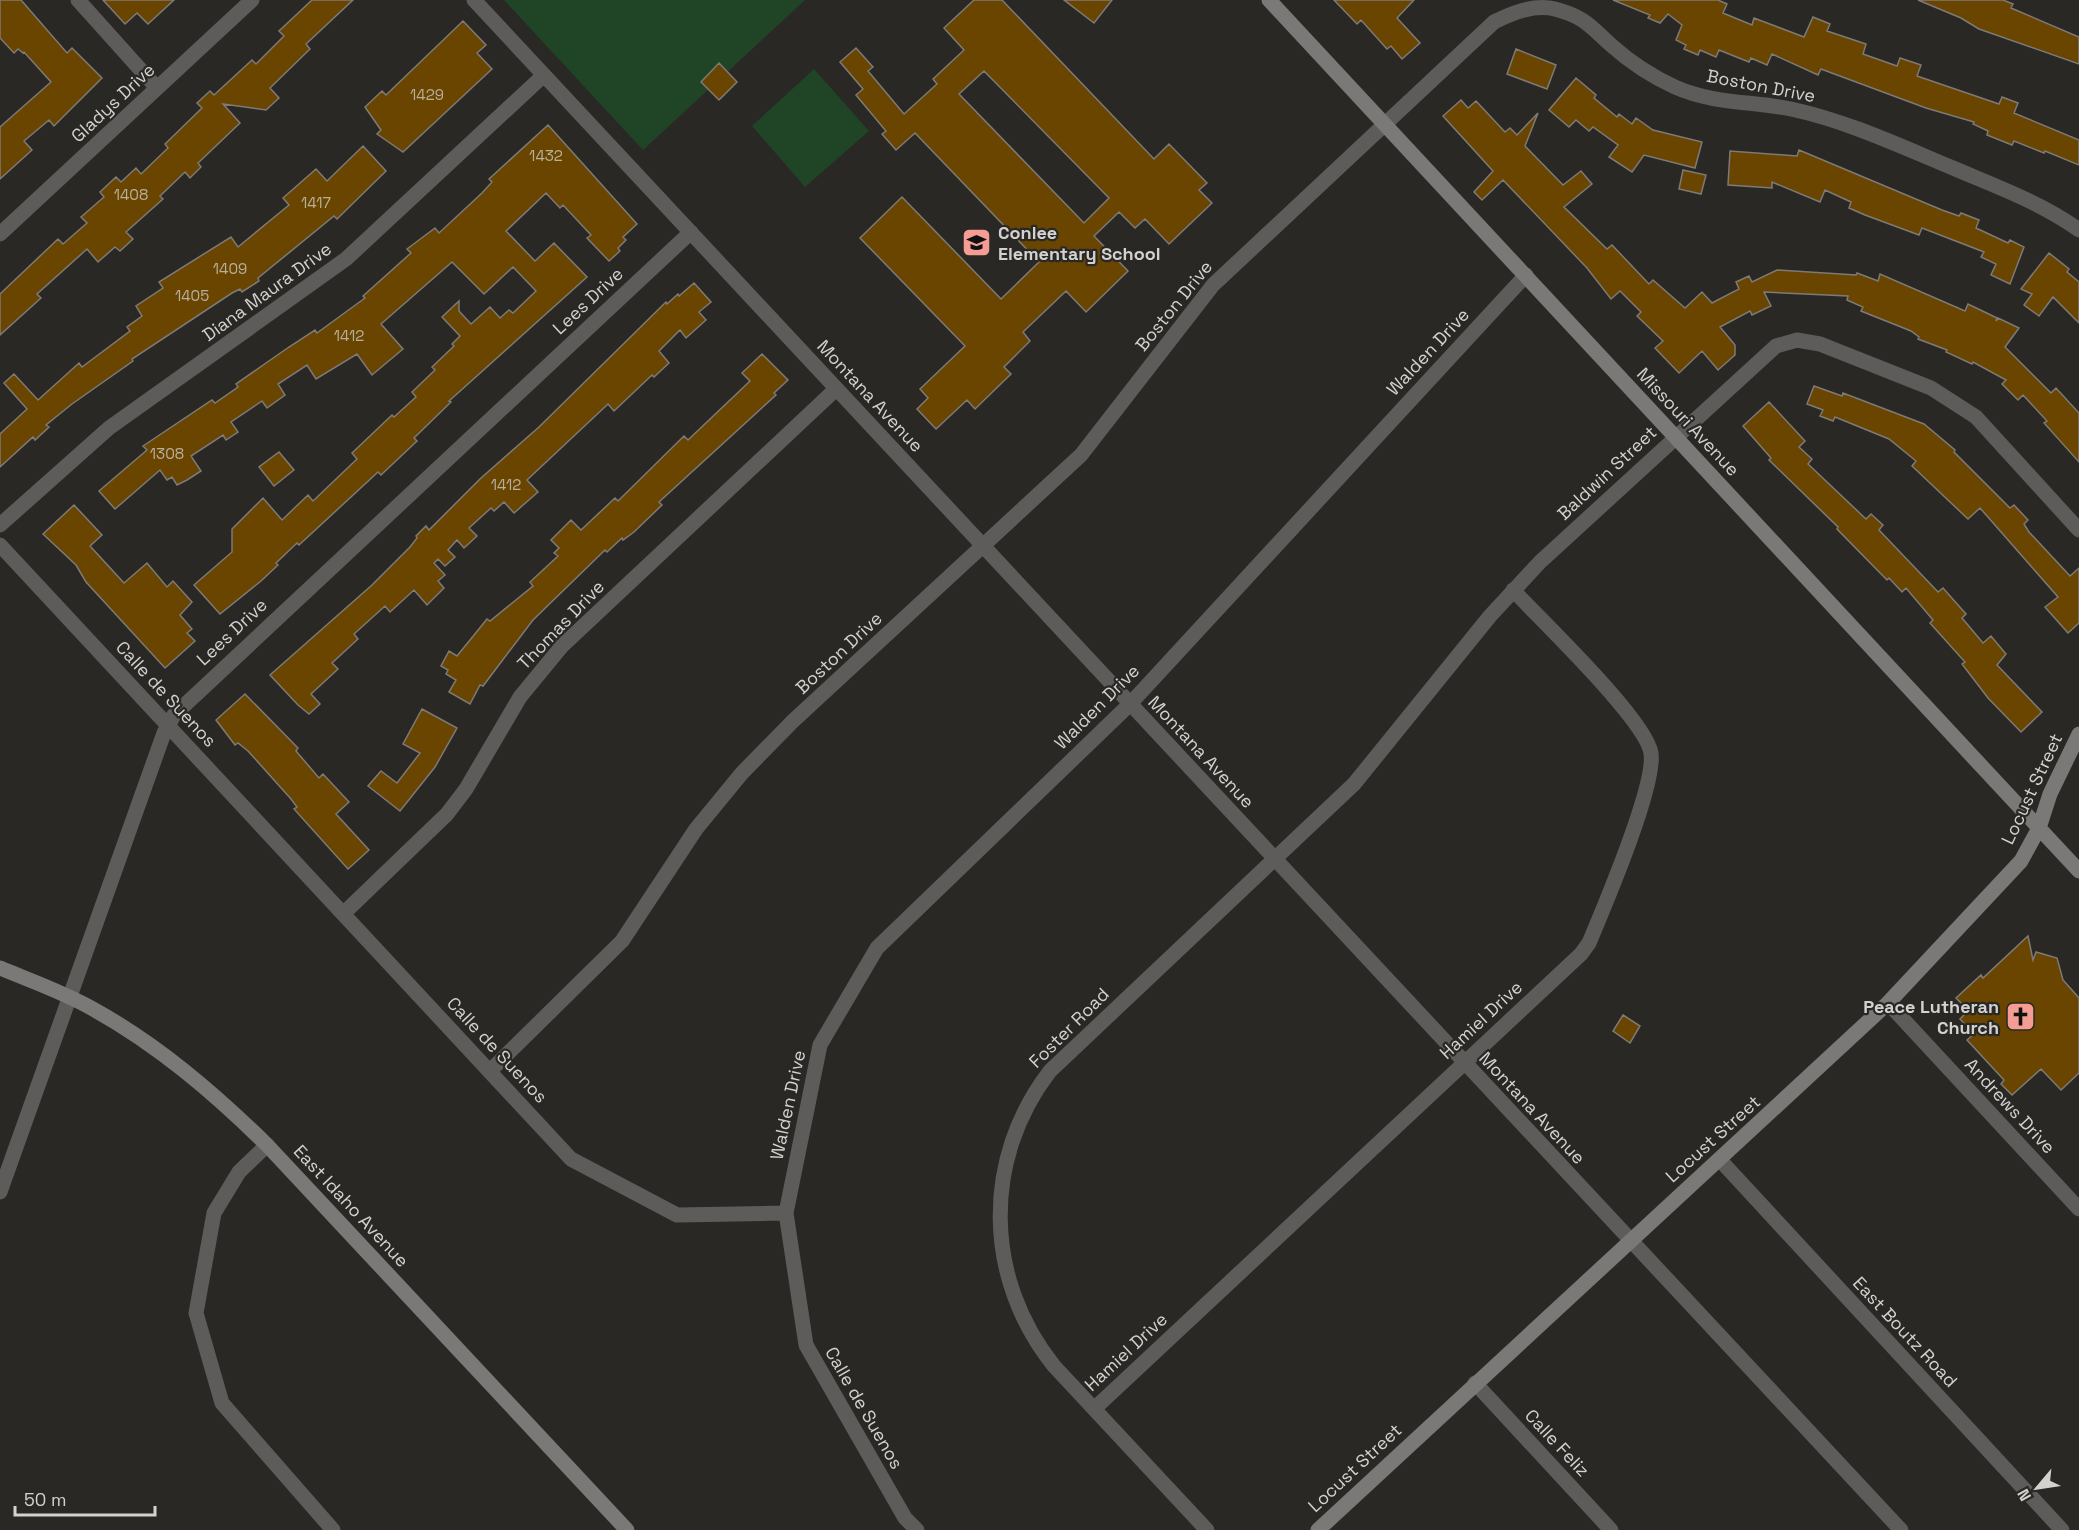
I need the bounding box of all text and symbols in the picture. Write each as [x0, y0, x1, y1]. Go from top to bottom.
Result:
street label: Gladys Drive [66, 58, 159, 147]
street label: Boston Drive [1705, 64, 1817, 107]
house number: 1429 [410, 85, 444, 104]
house number: 1432 [529, 146, 563, 165]
house number: 1408 [114, 185, 148, 204]
house number: 1417 [301, 193, 331, 212]
place label: Conlee Elementary School [998, 221, 1161, 265]
school or university icon: Conlee Elementary School [961, 227, 993, 259]
street label: Diana Maura Drive [198, 237, 336, 346]
street label: Boston Drive [1130, 256, 1217, 356]
house number: 1409 [213, 259, 247, 278]
street label: Lees Drive [548, 262, 628, 339]
house number: 1405 [175, 286, 209, 305]
street label: Walden Drive [1381, 303, 1474, 400]
house number: 1412 [334, 326, 364, 345]
street label: Montana Avenue [812, 335, 928, 457]
street label: Missouri Avenue [1632, 363, 1745, 481]
street label: Baldwin Street [1552, 421, 1661, 525]
house number: 1308 [150, 444, 184, 463]
house number: 1412 [491, 475, 521, 494]
street label: Thomas Drive [512, 575, 609, 674]
street label: Lees Drive [192, 593, 272, 670]
street label: Boston Drive [791, 607, 887, 699]
street label: Calle de Suenos [111, 636, 222, 752]
street label: Walden Drive [1049, 659, 1144, 754]
street label: Montana Avenue [1143, 691, 1259, 813]
street label: Locust Street [1996, 730, 2067, 848]
street label: Hamiel Drive [1434, 975, 1527, 1064]
street label: Foster Road [1024, 983, 1114, 1073]
street label: Calle de Suenos [442, 992, 553, 1108]
place label: Peace Lutheran Church [1863, 995, 1999, 1039]
church icon: Peace Lutheran Church [2004, 1001, 2036, 1033]
street label: Montana Avenue [1474, 1047, 1590, 1169]
street label: Walden Drive [765, 1048, 810, 1162]
street label: Andrews Drive [1960, 1053, 2061, 1158]
street label: Locust Street [1660, 1090, 1765, 1187]
street label: East Idaho Avenue [289, 1140, 414, 1272]
street label: East Boutz Road [1848, 1271, 1963, 1392]
street label: Hamiel Drive [1079, 1307, 1172, 1396]
street label: Calle de Suenos [820, 1343, 909, 1473]
street label: Calle Feliz [1520, 1404, 1595, 1481]
street label: Locust Street [1303, 1418, 1406, 1517]
north arrow [2007, 1458, 2067, 1518]
scale bar [15, 1479, 154, 1517]
text: N [2013, 1485, 2036, 1505]
text: 50 m [24, 1488, 66, 1511]

